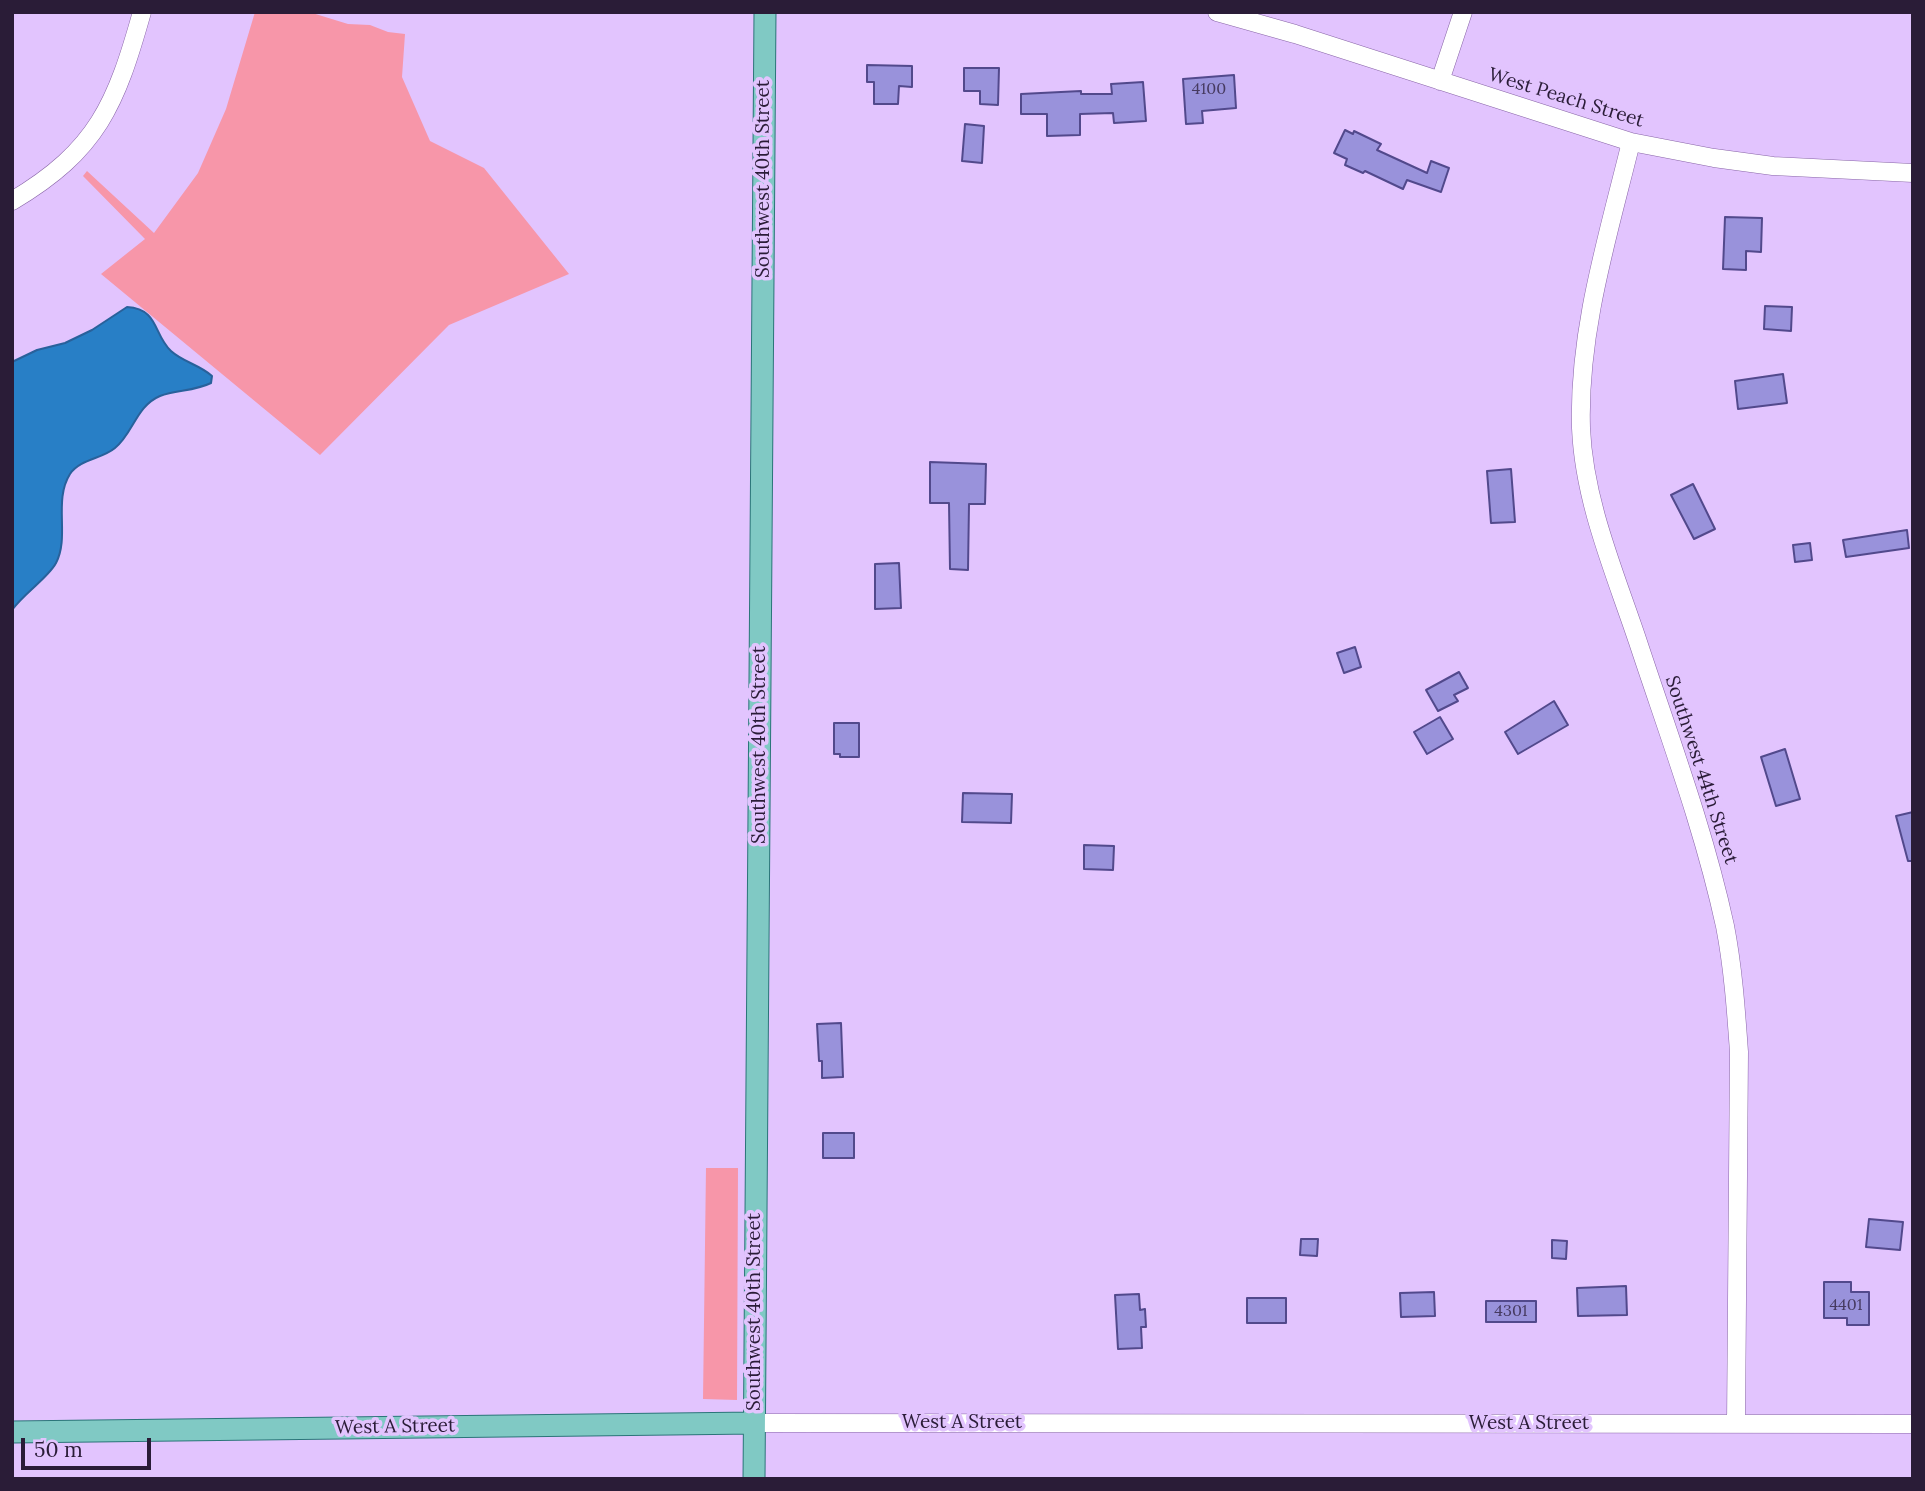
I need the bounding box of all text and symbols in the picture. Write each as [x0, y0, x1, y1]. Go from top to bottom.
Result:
street label: West Peach Street [1486, 64, 1646, 132]
house number: 4100 [1192, 79, 1226, 99]
street label: Southwest 40th Street [753, 80, 775, 278]
street label: Southwest 40th Street [749, 646, 771, 844]
street label: Southwest 44th Street [1660, 673, 1742, 867]
street label: Southwest 40th Street [744, 1213, 766, 1411]
house number: 4401 [1829, 1295, 1863, 1315]
house number: 4301 [1494, 1301, 1528, 1321]
street label: West A Street [902, 1412, 1022, 1434]
street label: West A Street [1469, 1413, 1589, 1435]
street label: West A Street [335, 1415, 455, 1439]
scale bar [24, 1424, 154, 1468]
text: 50 m [34, 1436, 83, 1463]

